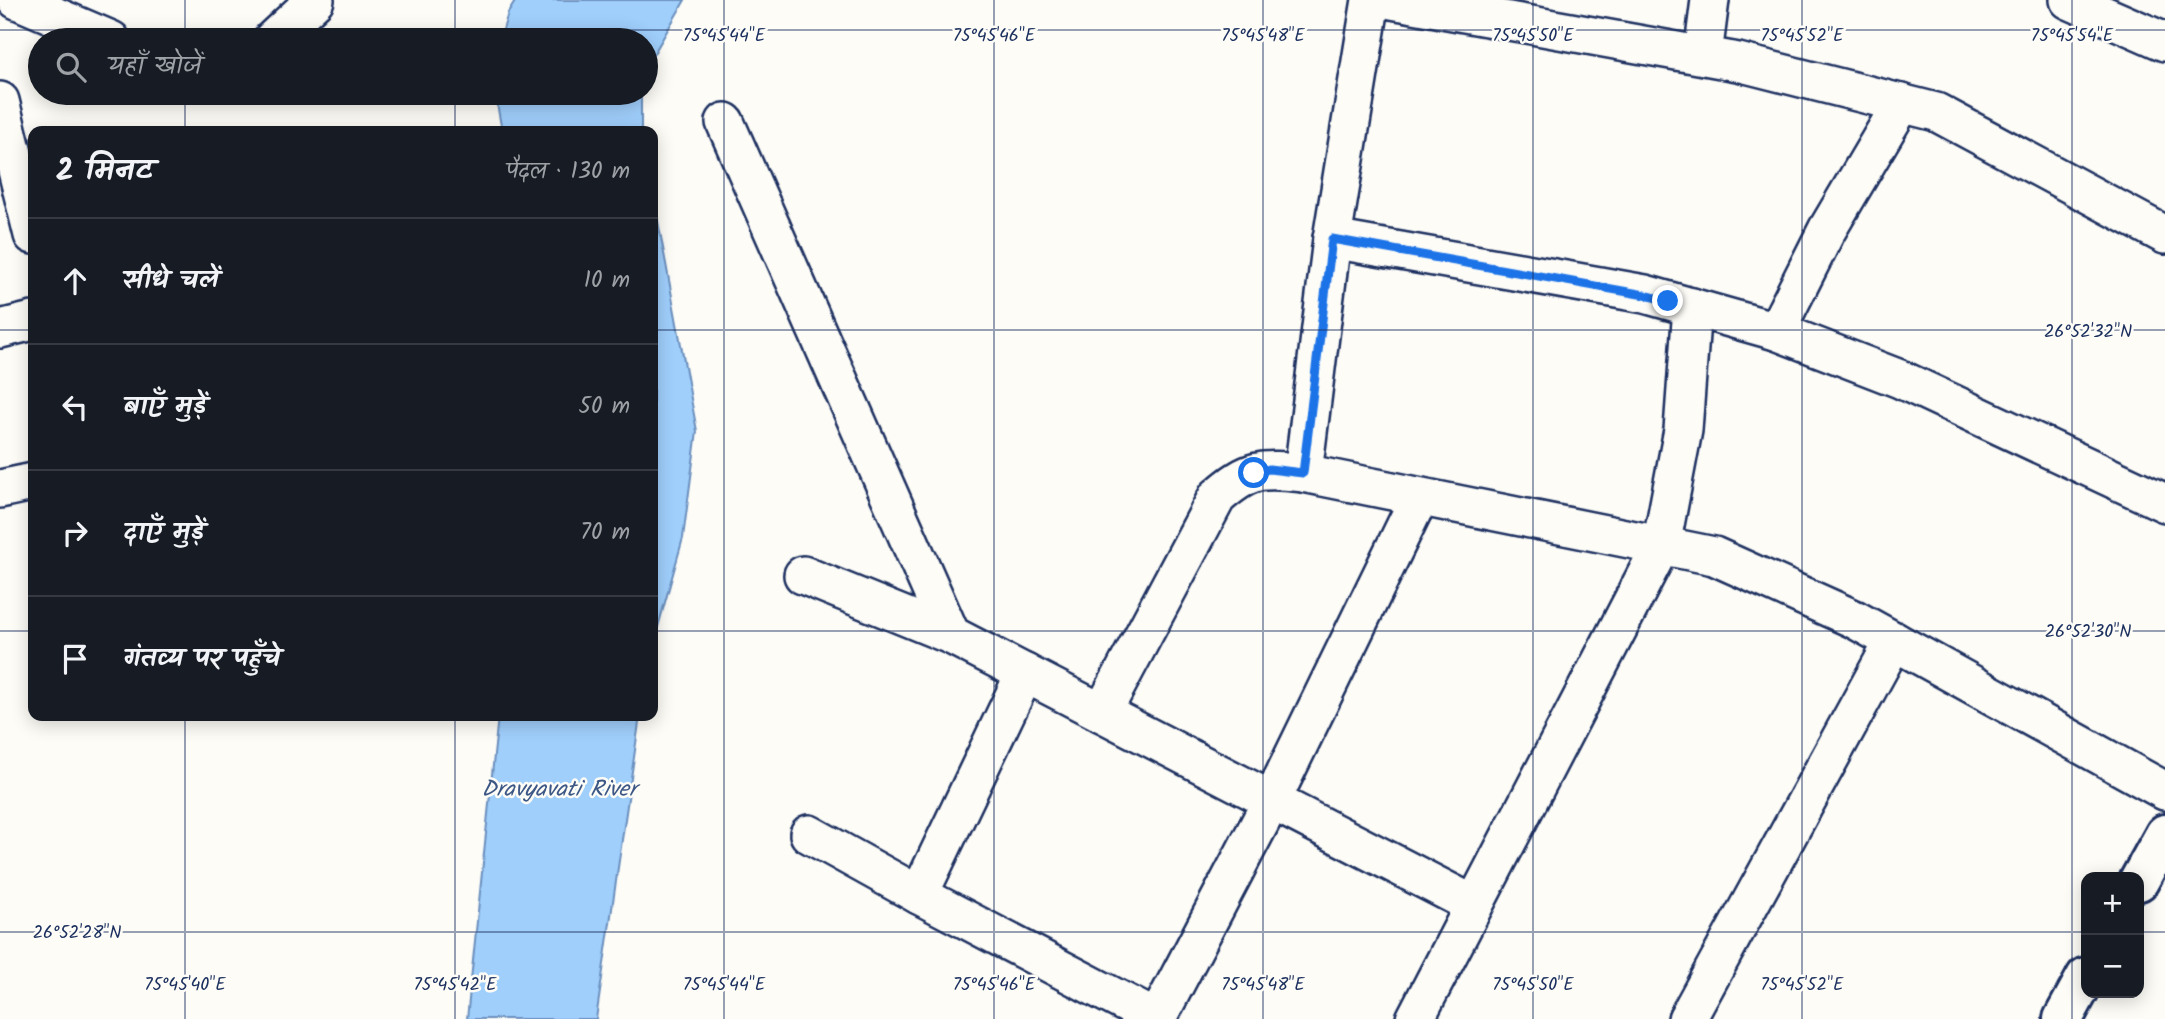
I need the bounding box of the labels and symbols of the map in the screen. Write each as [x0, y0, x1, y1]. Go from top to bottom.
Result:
text: 75°45'44"E [683, 22, 766, 51]
text: 75°45'46"E [953, 22, 1036, 51]
text: 75°45'48"E [1221, 22, 1305, 51]
text: 75°45'50"E [1492, 22, 1574, 51]
text: 75°45'52"E [1761, 22, 1844, 51]
text: 75°45'54"E [2031, 22, 2114, 51]
route end [1652, 285, 1683, 316]
text: 26°52'32"N [2044, 318, 2132, 347]
route start [1238, 457, 1269, 488]
text: 26°52'30"N [2045, 618, 2131, 647]
water label: Dravyavati River [481, 772, 641, 808]
text: 26°52'28"N [33, 919, 121, 948]
text: 75°45'40"E [144, 971, 226, 1000]
text: 75°45'42"E [413, 971, 497, 1000]
text: 75°45'44"E [683, 971, 766, 1000]
text: 75°45'46"E [953, 971, 1036, 1000]
text: 75°45'48"E [1221, 971, 1305, 1000]
text: 75°45'50"E [1492, 971, 1574, 1000]
text: 75°45'52"E [1761, 971, 1844, 1000]

